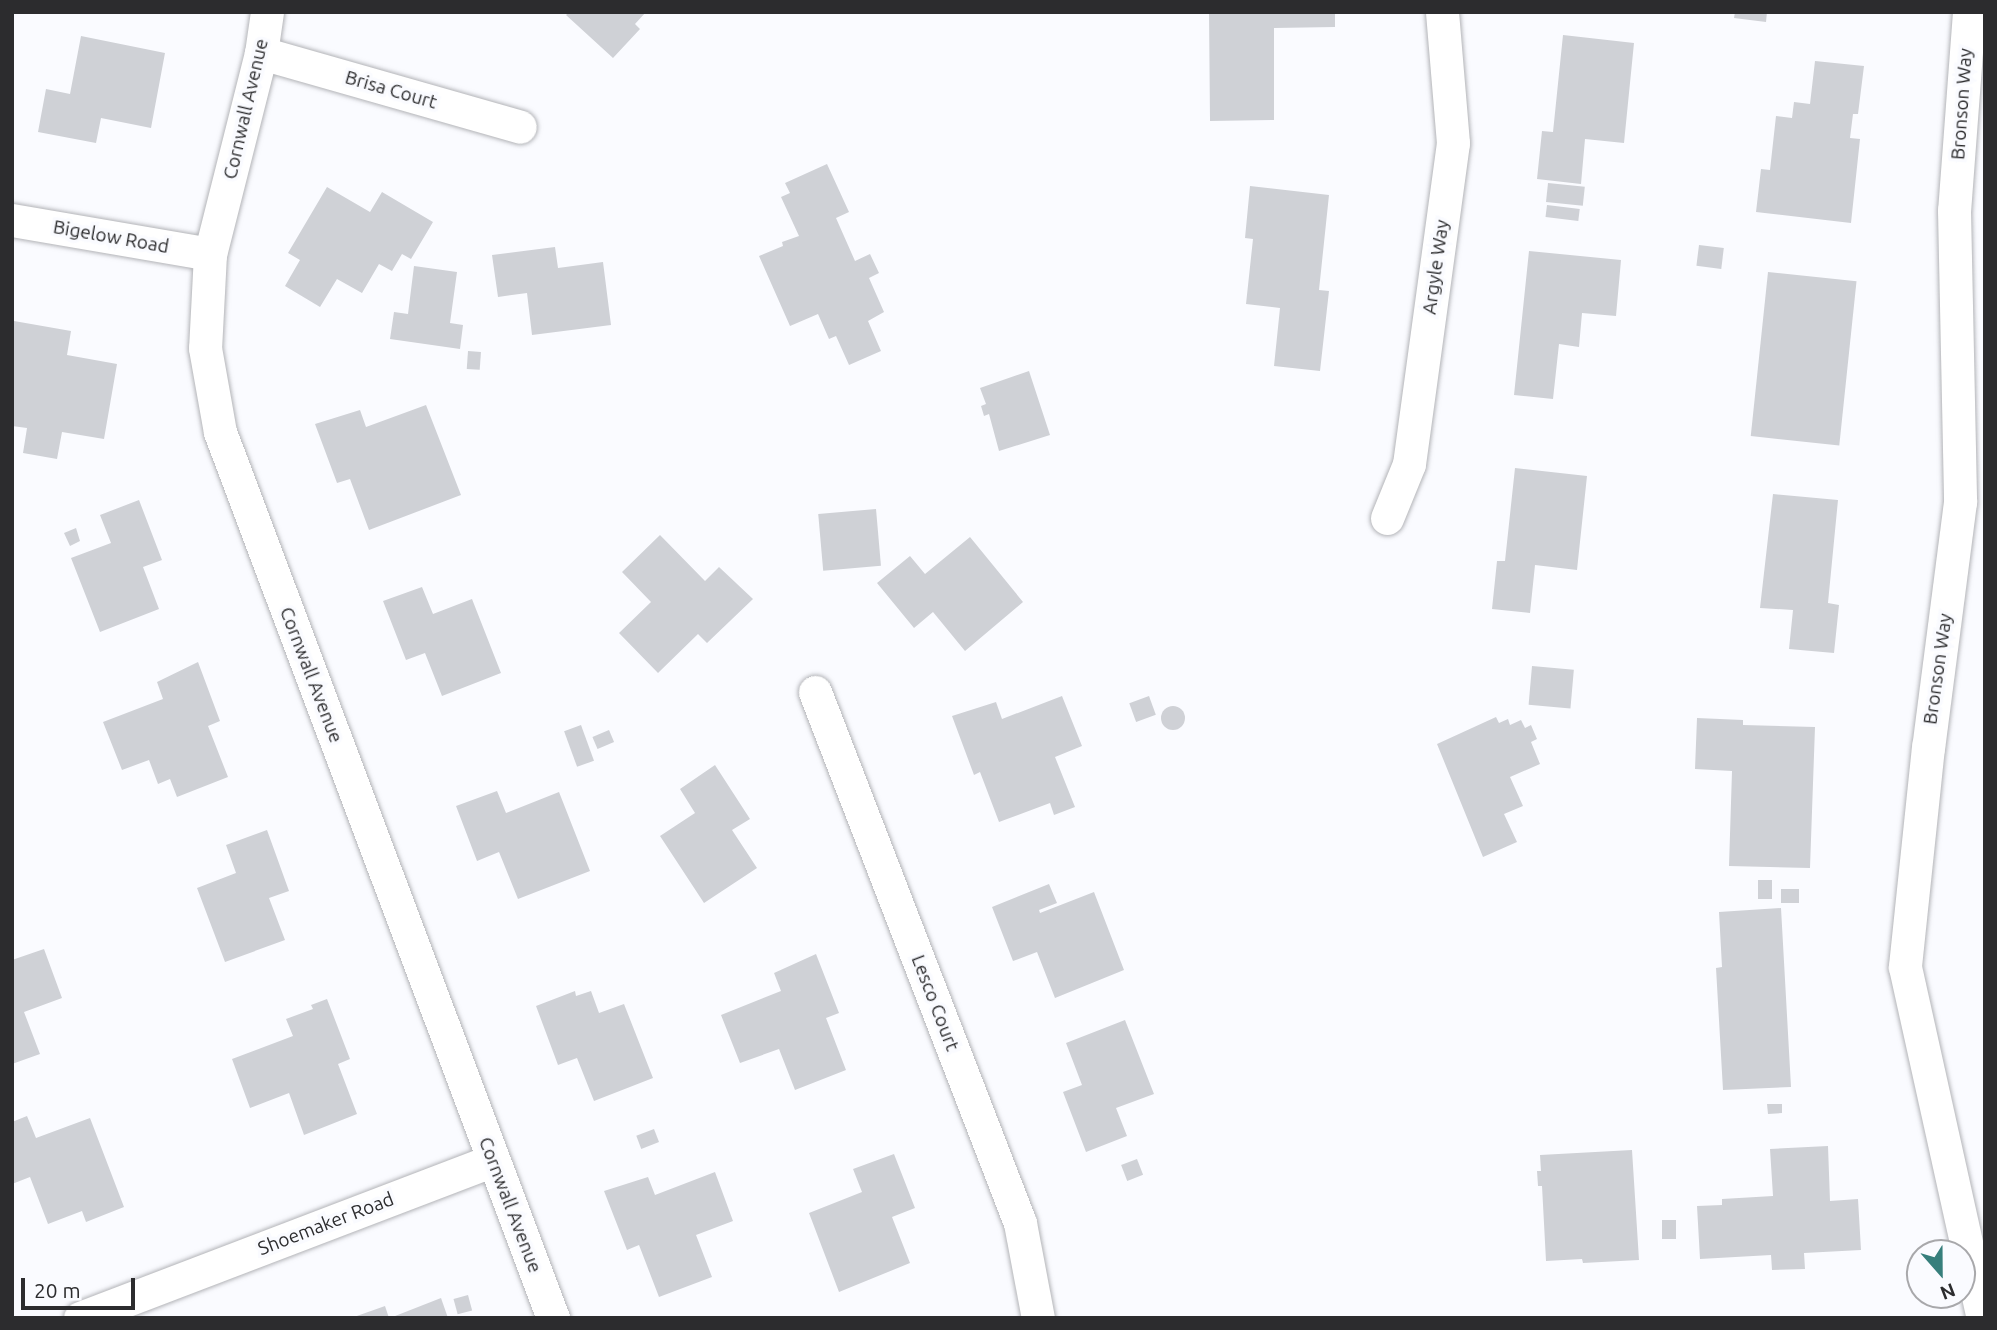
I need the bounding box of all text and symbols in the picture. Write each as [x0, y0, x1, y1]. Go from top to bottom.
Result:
street label: Cornwall Avenue [219, 36, 273, 182]
street label: Bronson Way [1947, 47, 1977, 161]
street label: Brisa Court [342, 66, 440, 114]
street label: Bigelow Road [51, 216, 171, 258]
street label: Argyle Way [1418, 218, 1454, 316]
street label: Cornwall Avenue [275, 604, 347, 746]
street label: Bronson Way [1919, 612, 1957, 726]
street label: Lesco Court [906, 952, 964, 1054]
street label: Cornwall Avenue [474, 1134, 546, 1276]
street label: Shoemaker Road [255, 1188, 397, 1260]
north arrow [1906, 1239, 1976, 1309]
scale bar [24, 1264, 138, 1308]
text: 20 m [34, 1278, 81, 1302]
text: N [1937, 1279, 1958, 1305]

